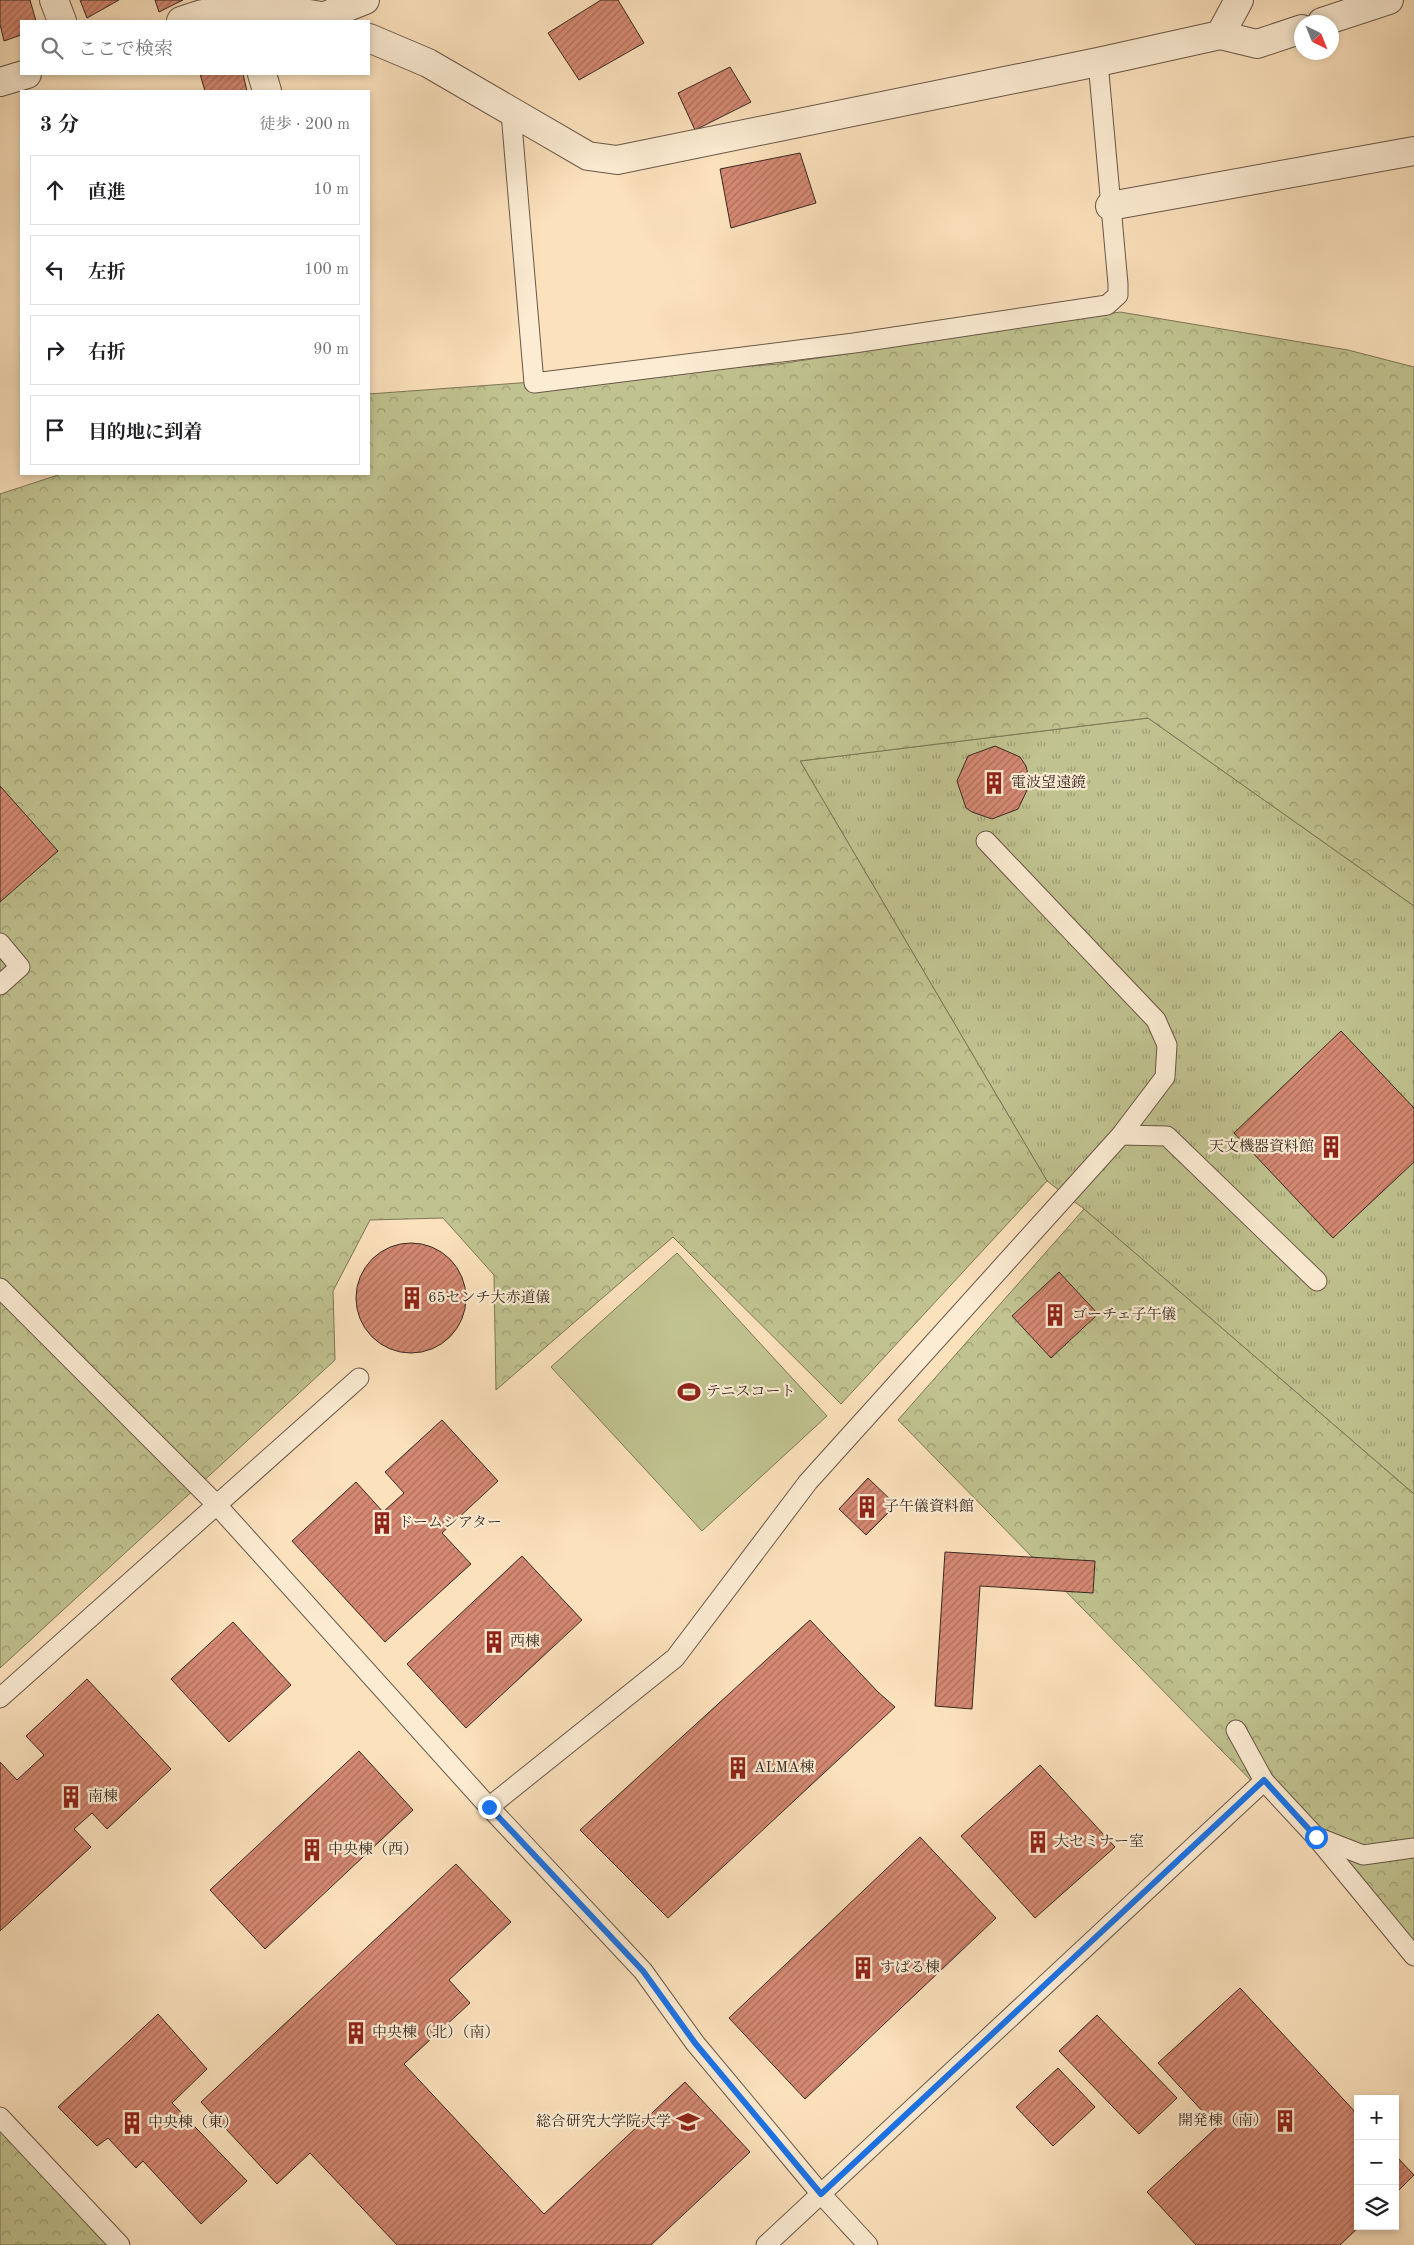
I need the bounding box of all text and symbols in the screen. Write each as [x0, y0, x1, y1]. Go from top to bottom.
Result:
north arrow [1294, 15, 1339, 60]
search box [20, 20, 370, 75]
icon: search [38, 34, 66, 62]
text: ここで検索 [78, 41, 173, 60]
text: 3 分 [40, 115, 79, 136]
text: 徒歩 · 200 m [260, 117, 350, 133]
icon: ahead [41, 176, 69, 204]
text: 10 m [313, 182, 349, 198]
text: 直進 [88, 184, 126, 203]
icon: left [41, 256, 69, 284]
text: 100 m [304, 262, 349, 278]
text: 左折 [88, 264, 126, 283]
icon: right [41, 336, 69, 364]
text: 90 m [313, 342, 349, 358]
text: 右折 [88, 344, 126, 363]
icon: arrive [41, 416, 69, 444]
text: 目的地に到着 [88, 424, 202, 443]
building icon: 電波望遠鏡 [981, 770, 1007, 796]
place label: 電波望遠鏡 [1011, 774, 1086, 791]
building icon: 天文機器資料館 [1318, 1134, 1344, 1160]
place label: 天文機器資料館 [1209, 1138, 1314, 1155]
building icon: 65センチ大赤道儀 [399, 1285, 425, 1311]
place label: 65センチ大赤道儀 [428, 1289, 550, 1306]
building icon: ゴーチェ子午儀 [1042, 1302, 1068, 1328]
place label: ゴーチェ子午儀 [1072, 1306, 1177, 1323]
sports icon: テニスコート [676, 1379, 702, 1405]
place label: テニスコート [706, 1384, 795, 1400]
building icon: 子午儀資料館 [854, 1494, 880, 1520]
place label: 子午儀資料館 [884, 1498, 974, 1515]
building icon: ドームシアター [369, 1510, 395, 1536]
place label: ドームシアター [398, 1515, 502, 1531]
building icon: 西棟 [481, 1629, 507, 1655]
place label: 西棟 [510, 1633, 540, 1650]
building icon: ALMA棟 [725, 1755, 751, 1781]
place label: ALMA棟 [754, 1759, 815, 1776]
building icon: 南棟 [58, 1784, 84, 1810]
place label: 南棟 [88, 1788, 118, 1805]
route end [478, 1796, 501, 1819]
route start [1305, 1826, 1328, 1849]
building icon: 大セミナー室 [1025, 1829, 1051, 1855]
place label: 大セミナー室 [1054, 1833, 1144, 1850]
building icon: 中央棟（西） [299, 1837, 325, 1863]
place label: 中央棟（西） [328, 1841, 418, 1858]
building icon: すばる棟 [850, 1955, 876, 1981]
place label: すばる棟 [880, 1959, 940, 1976]
building icon: 中央棟（北）（南） [343, 2020, 369, 2046]
place label: 中央棟（北）（南） [372, 2024, 500, 2041]
map controls [1354, 2095, 1399, 2230]
button: + [1354, 2095, 1399, 2140]
building icon: 開発棟（南） [1272, 2108, 1298, 2134]
school or university icon: 総合研究大学院大学 [675, 2109, 701, 2135]
building icon: 中央棟（東） [119, 2110, 145, 2136]
place label: 開発棟（南） [1178, 2112, 1268, 2129]
place label: 総合研究大学院大学 [536, 2113, 671, 2130]
place label: 中央棟（東） [148, 2114, 238, 2131]
button: − [1354, 2140, 1399, 2185]
button: layers [1354, 2185, 1399, 2230]

